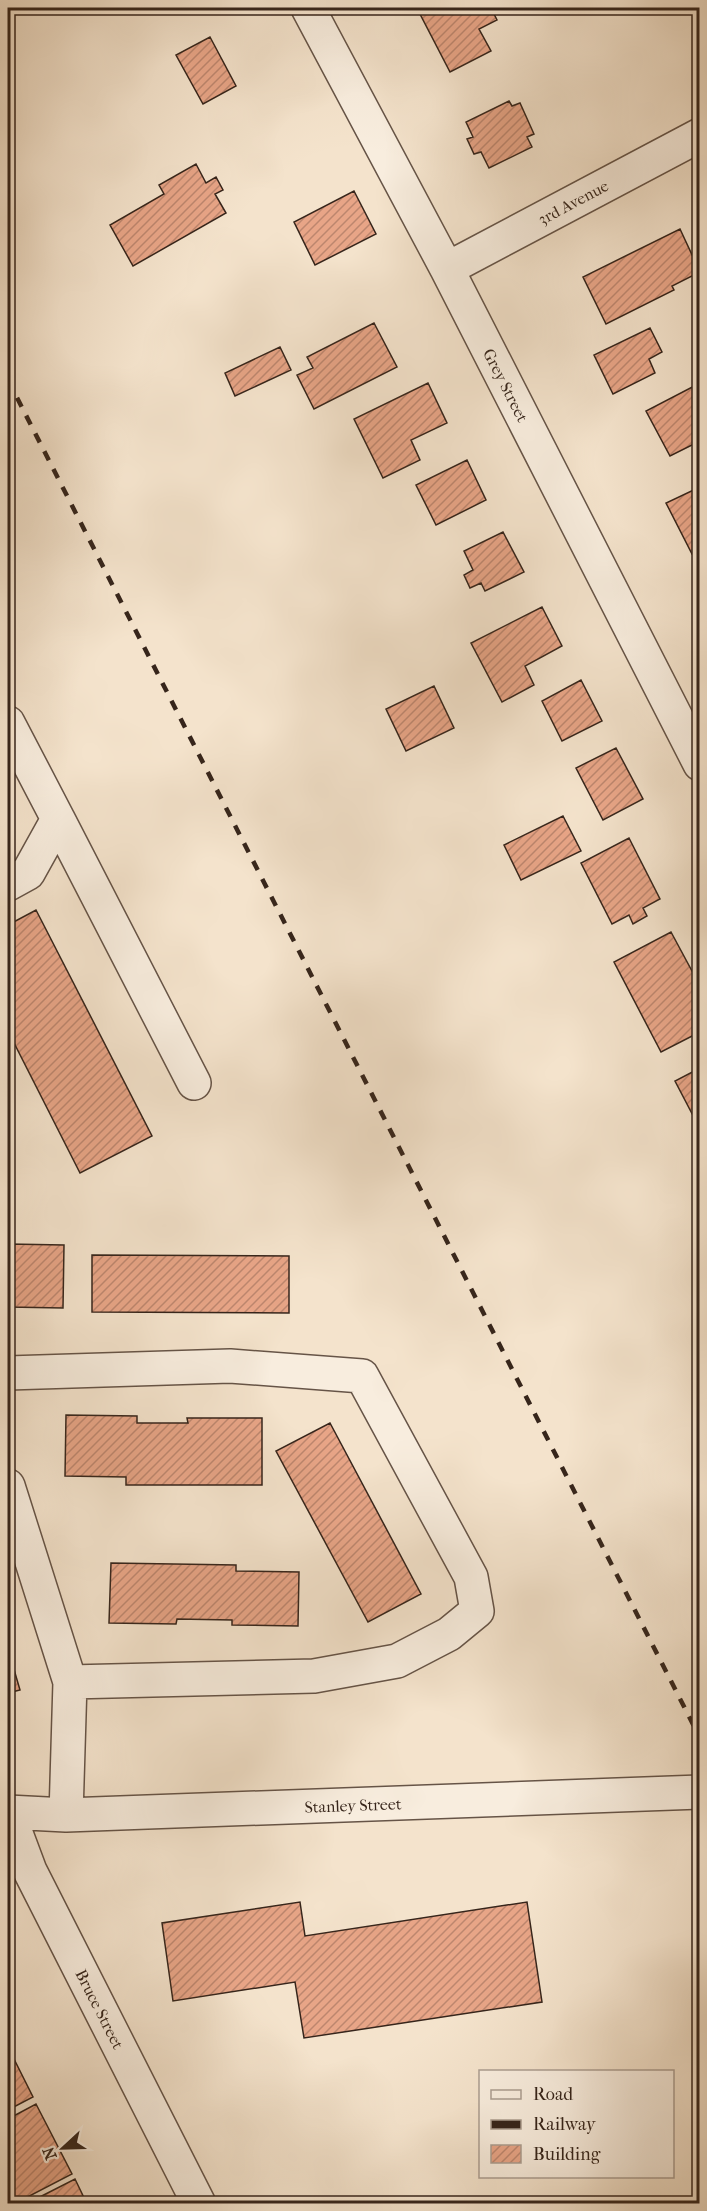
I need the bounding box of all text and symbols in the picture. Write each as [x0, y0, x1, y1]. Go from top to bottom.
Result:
street label: 3rd Avenue [535, 176, 612, 229]
street label: Grey Street [479, 345, 532, 425]
street label: Stanley Street [304, 1794, 402, 1817]
street label: Bruce Street [71, 1966, 128, 2053]
legend [479, 2070, 674, 2178]
text: Road [533, 2084, 573, 2105]
text: Railway [533, 2114, 597, 2135]
north arrow [33, 2118, 93, 2178]
text: N [38, 2143, 61, 2163]
text: Building [533, 2144, 601, 2165]

